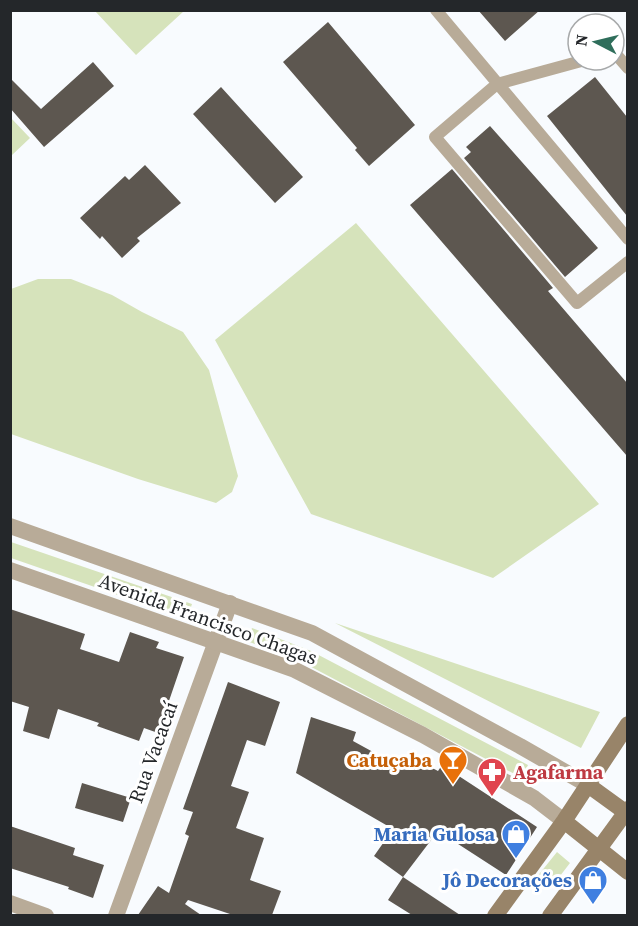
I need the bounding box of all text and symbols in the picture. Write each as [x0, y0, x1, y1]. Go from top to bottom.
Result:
north arrow [566, 12, 626, 72]
text: N [569, 33, 593, 47]
street label: Avenida Francisco Chagas [95, 566, 321, 672]
street label: Rua Vacacaí [122, 697, 184, 807]
bar icon: Catuçaba [437, 744, 469, 786]
place label: Catuçaba [346, 746, 432, 774]
pharmacy icon: Agafarma [476, 756, 508, 798]
place label: Agafarma [513, 758, 604, 786]
shop icon: Maria Gulosa [500, 818, 532, 860]
place label: Maria Gulosa [374, 820, 495, 848]
shop icon: Jô Decorações [577, 864, 609, 906]
place label: Jô Decorações [441, 866, 572, 894]

